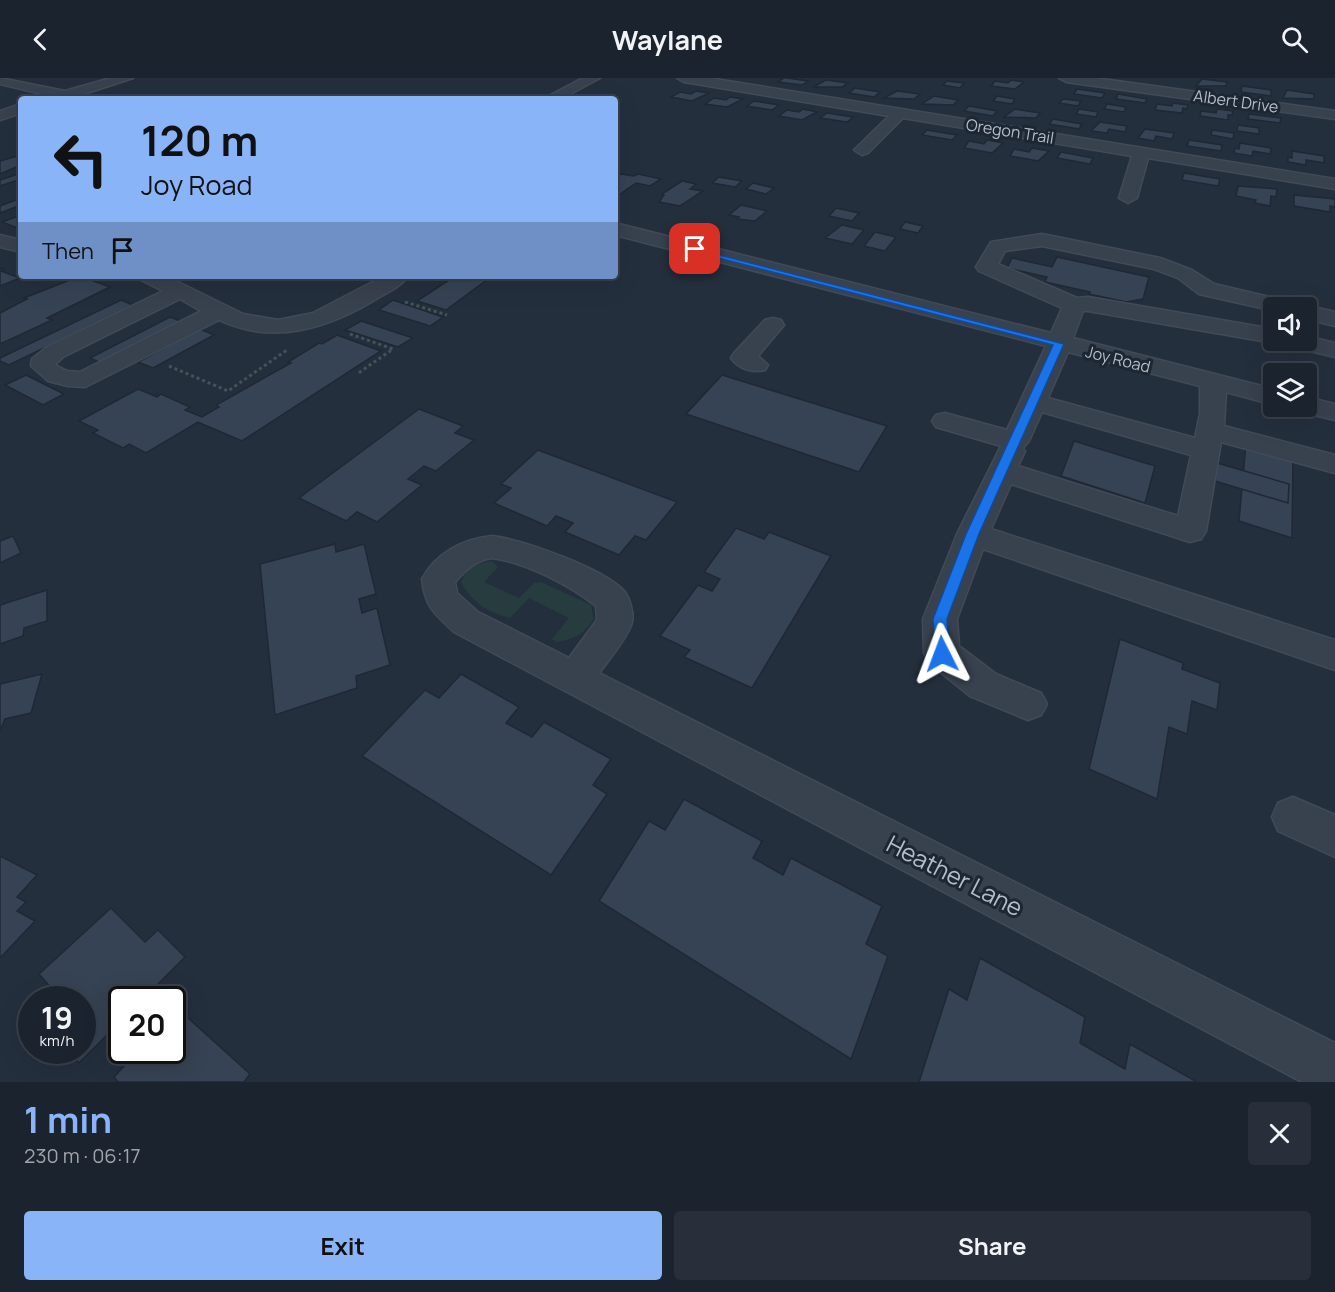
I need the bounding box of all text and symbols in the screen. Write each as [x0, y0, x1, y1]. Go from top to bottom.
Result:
text: Waylane [612, 21, 723, 58]
icon: back [24, 23, 57, 56]
icon: search [1278, 23, 1311, 56]
street label: Albert Drive [1192, 84, 1280, 118]
text: 120 m [141, 111, 258, 169]
street label: Oregon Trail [964, 113, 1056, 149]
icon: left [42, 120, 120, 198]
text: Joy Road [141, 166, 253, 203]
pin [669, 223, 720, 274]
icon: arrive [678, 232, 711, 265]
icon: arrive [106, 234, 139, 267]
text: Then [42, 236, 94, 266]
map controls [1263, 297, 1317, 417]
button: sound [1263, 297, 1317, 351]
street label: Joy Road [1083, 340, 1153, 378]
button: layers [1263, 363, 1317, 417]
position arrow [910, 622, 974, 686]
street label: Heather Lane [881, 827, 1029, 923]
speed limit sign: 20 [108, 986, 186, 1064]
text: 19 [41, 997, 73, 1038]
text: km/h [40, 1030, 74, 1051]
text: 1 min [24, 1095, 112, 1144]
button: close [1248, 1102, 1311, 1165]
text: 230 m · 06:17 [24, 1142, 141, 1169]
button: Exit [24, 1211, 662, 1280]
button: Share [674, 1211, 1311, 1280]

